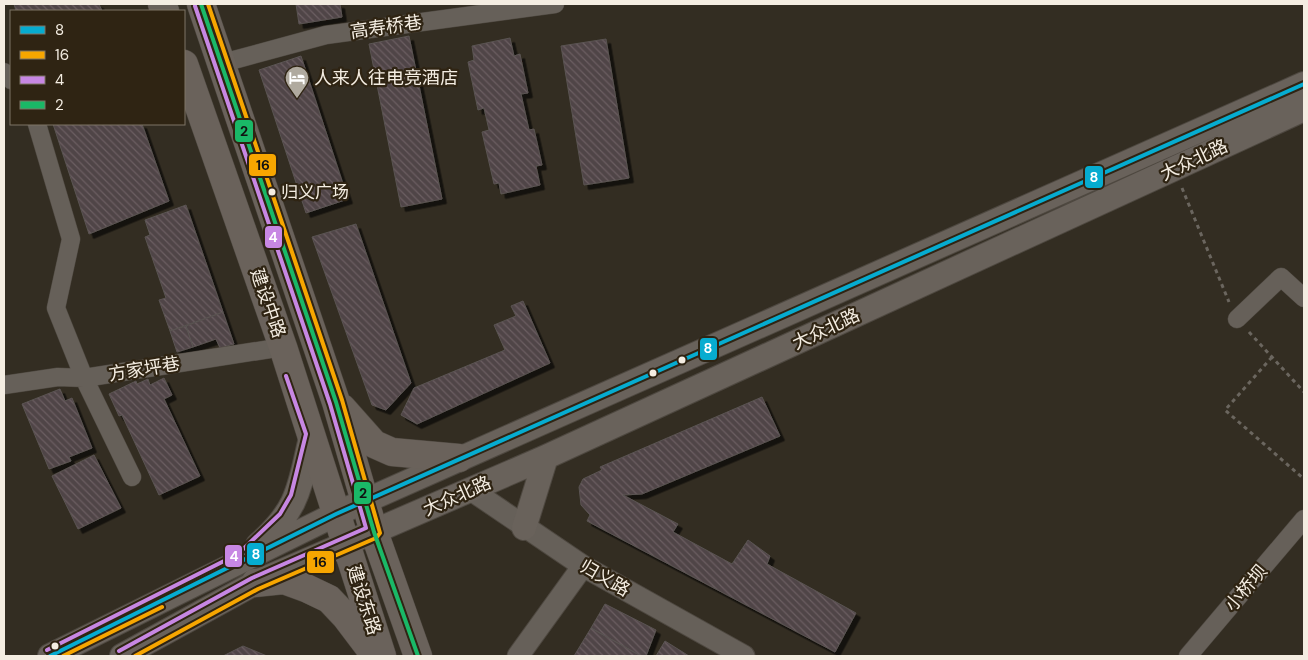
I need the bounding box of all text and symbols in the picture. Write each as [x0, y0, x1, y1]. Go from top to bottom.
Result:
legend [10, 10, 185, 125]
street label: 高寿桥巷 [349, 10, 423, 44]
text: 8 [55, 20, 64, 40]
text: 16 [55, 45, 69, 65]
hotel icon: 人来人往电竞酒店 [284, 65, 310, 99]
place label: 人来人往电竞酒店 [314, 66, 458, 90]
text: 4 [55, 70, 64, 90]
text: 2 [55, 95, 64, 115]
line badge: 2 [234, 119, 254, 143]
text: 2 [240, 122, 248, 140]
street label: 大众北路 [1156, 134, 1232, 186]
line badge: 16 [248, 153, 277, 177]
text: 16 [256, 156, 270, 174]
line badge: 8 [1084, 165, 1104, 189]
text: 8 [1090, 168, 1099, 186]
place label: 归义广场 [281, 181, 349, 203]
marker: 归义广场 [267, 187, 277, 197]
line badge: 4 [264, 225, 283, 249]
text: 4 [268, 228, 278, 246]
street label: 建设中路 [245, 265, 291, 341]
street label: 大众北路 [788, 303, 864, 355]
line badge: 8 [699, 337, 718, 361]
text: 8 [704, 339, 713, 357]
street label: 方家坪巷 [107, 352, 181, 386]
unlabelled marker [677, 355, 687, 365]
unlabelled marker [648, 368, 658, 378]
street label: 大众北路 [419, 470, 495, 522]
line badge: 2 [353, 481, 372, 505]
text: 2 [359, 484, 367, 502]
line badge: 8 [246, 542, 265, 566]
line badge: 4 [224, 544, 243, 568]
text: 8 [252, 545, 261, 563]
text: 4 [229, 547, 239, 565]
line badge: 16 [306, 550, 335, 574]
text: 16 [313, 553, 327, 571]
street label: 归义路 [576, 554, 634, 602]
street label: 小桥坝 [1219, 560, 1273, 616]
street label: 建设东路 [341, 562, 387, 638]
unlabelled marker [50, 641, 60, 651]

